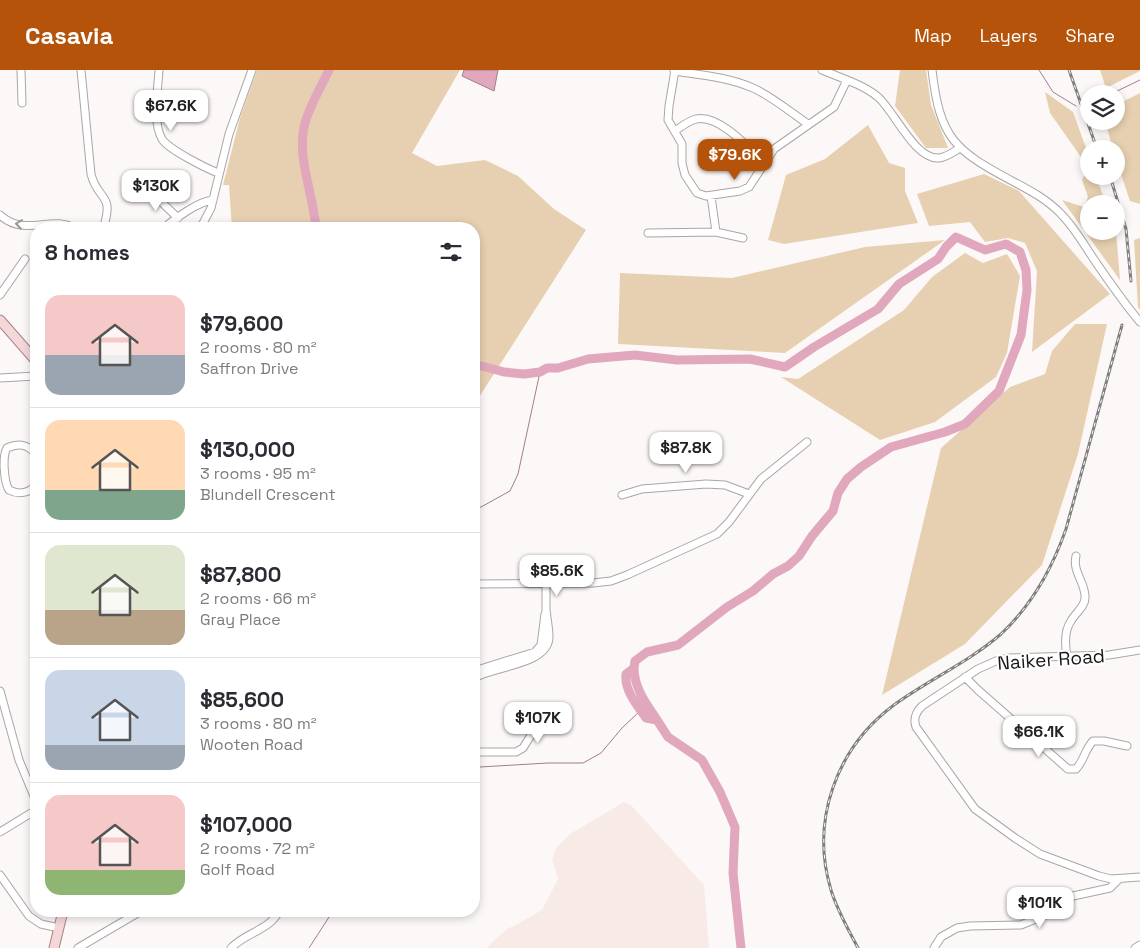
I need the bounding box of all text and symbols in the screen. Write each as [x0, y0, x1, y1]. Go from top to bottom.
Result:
text: Casavia [25, 20, 113, 51]
text: Map [914, 24, 952, 47]
text: Layers [980, 24, 1037, 47]
text: Share [1065, 24, 1115, 47]
map controls [1080, 85, 1125, 240]
button: layers [1080, 85, 1125, 130]
pin: $67.6K [130, 90, 212, 132]
text: $67.6K [145, 95, 197, 116]
pin: $79.6K [694, 138, 776, 181]
button: + [1080, 140, 1125, 185]
text: $79.6K [709, 144, 761, 165]
pin: $130K [121, 170, 191, 212]
text: $130K [132, 175, 180, 196]
button: − [1080, 195, 1125, 240]
one-way arrow [15, 220, 24, 230]
icon: filters [437, 238, 465, 266]
text: 8 homes [45, 239, 130, 266]
text: $79,600 [200, 310, 283, 337]
icon: home [85, 315, 145, 375]
text: 2 rooms · 80 m² [200, 337, 317, 358]
text: Saffron Drive [200, 358, 299, 379]
pin: $87.8K [645, 432, 727, 474]
text: $130,000 [200, 436, 295, 463]
text: $87.8K [660, 437, 712, 458]
icon: home [85, 440, 145, 500]
text: 3 rooms · 95 m² [200, 463, 316, 484]
text: Blundell Crescent [200, 484, 336, 505]
pin: $85.6K [516, 554, 598, 597]
text: $85.6K [530, 560, 584, 581]
text: $87,800 [200, 561, 281, 588]
icon: home [85, 565, 145, 625]
text: 2 rooms · 66 m² [200, 588, 316, 609]
text: Gray Place [200, 609, 281, 630]
street label: Naiker Road [996, 643, 1106, 676]
text: $85,600 [200, 686, 284, 713]
icon: home [85, 690, 145, 750]
pin: $107K [503, 702, 573, 744]
text: $107K [515, 707, 561, 728]
text: 3 rooms · 80 m² [200, 713, 317, 734]
pin: $66.1K [998, 716, 1080, 758]
text: $66.1K [1014, 721, 1064, 742]
text: Wooten Road [200, 734, 303, 755]
text: $107,000 [200, 811, 292, 838]
icon: home [85, 815, 145, 875]
text: 2 rooms · 72 m² [200, 838, 315, 859]
text: Golf Road [200, 859, 275, 880]
pin: $101K [1005, 886, 1075, 929]
text: $101K [1018, 892, 1062, 913]

